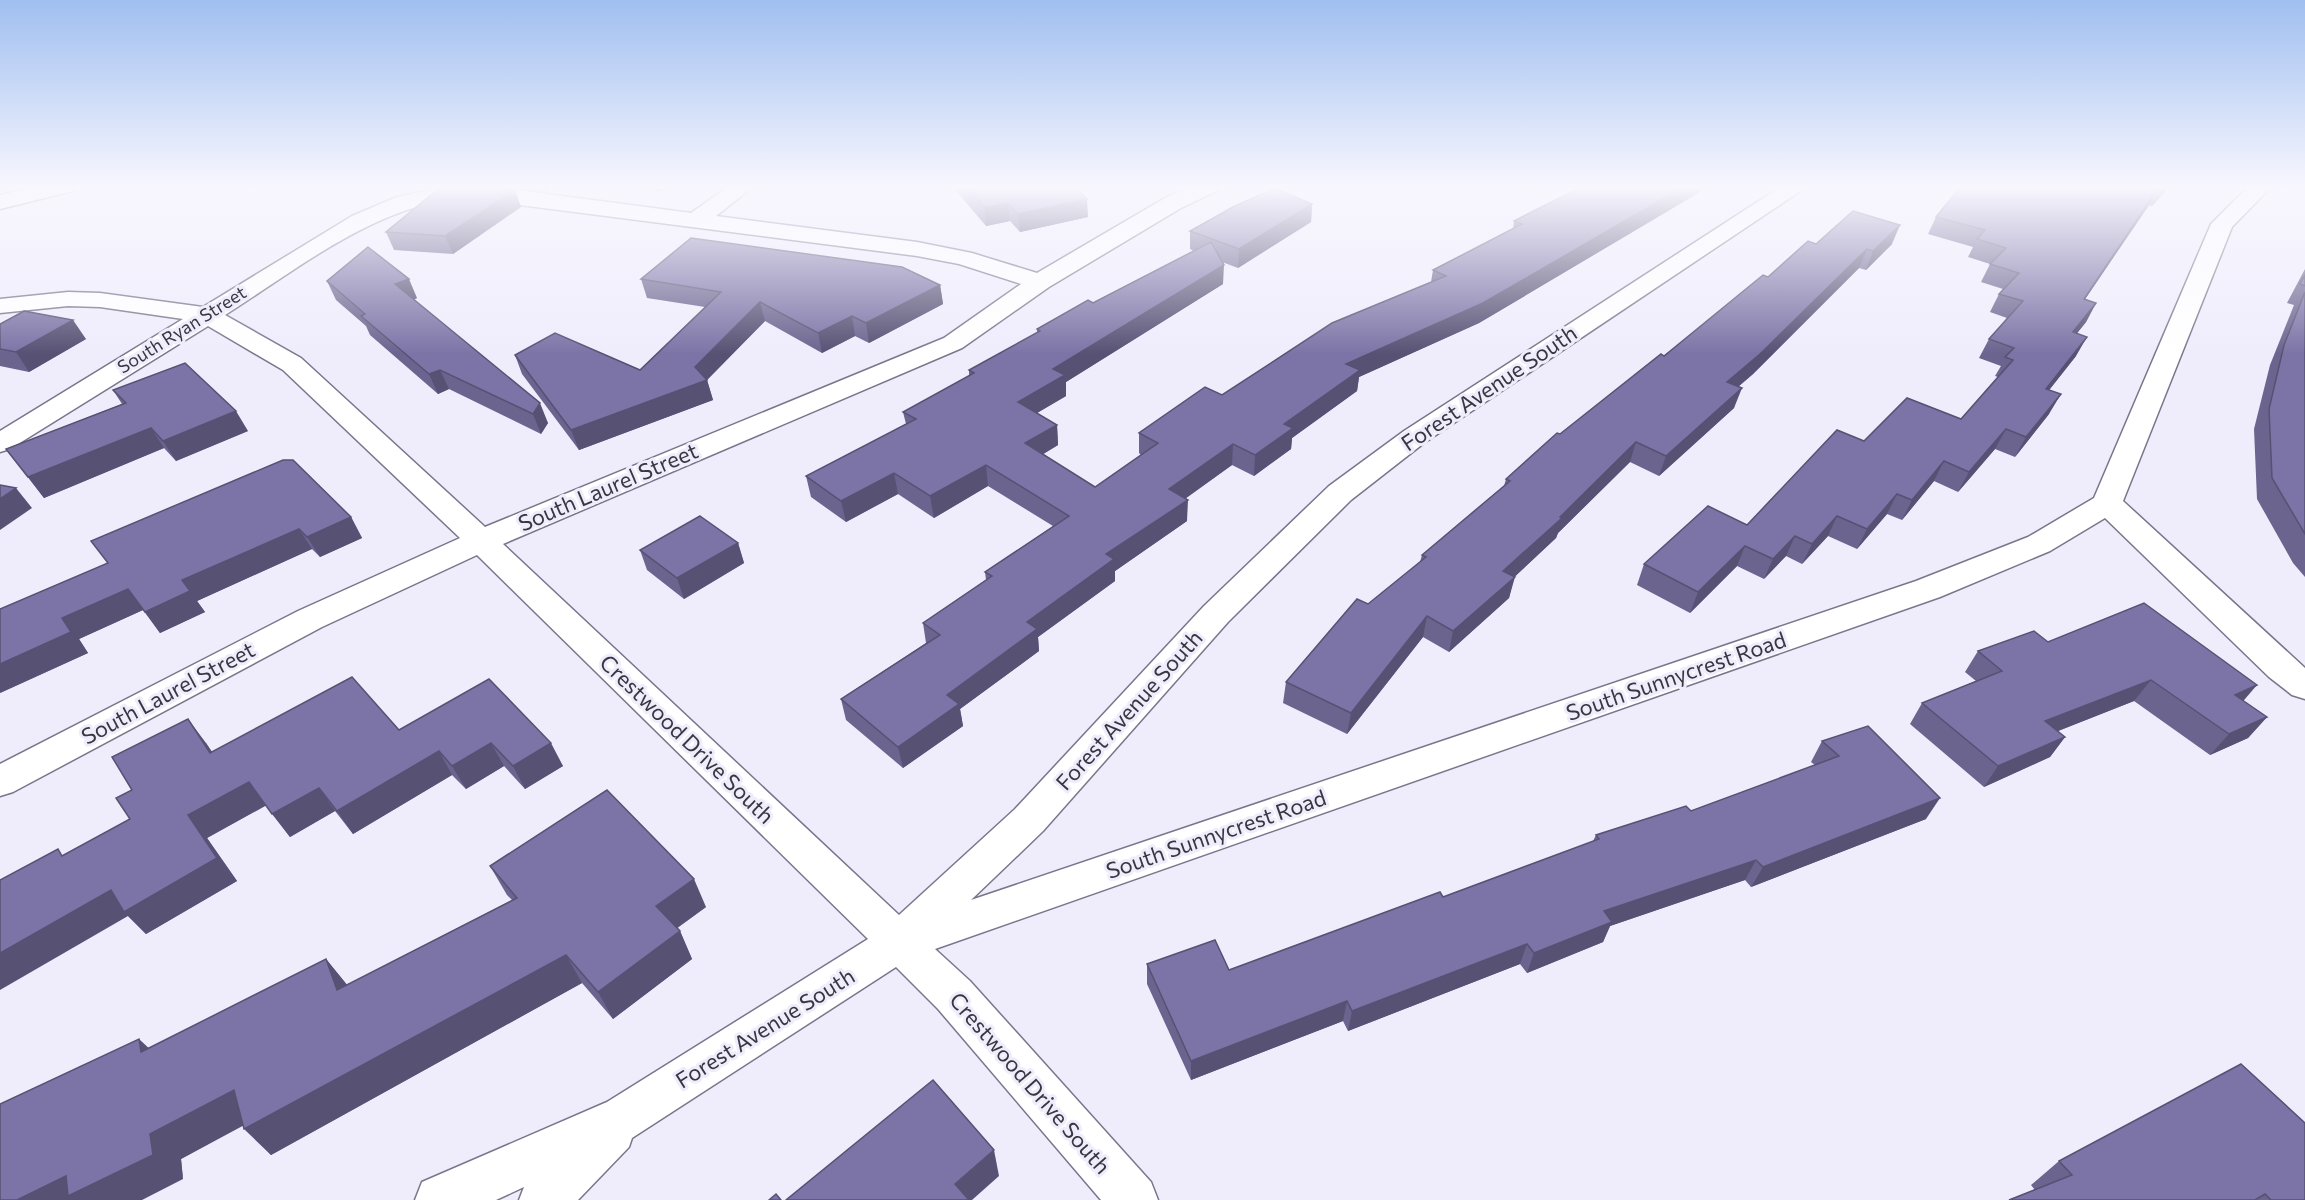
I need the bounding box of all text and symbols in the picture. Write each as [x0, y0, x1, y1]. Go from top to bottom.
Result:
street label: South Ryan Street [113, 281, 250, 378]
street label: Forest Avenue South [1396, 319, 1582, 456]
street label: South Laurel Street [514, 436, 702, 537]
street label: Forest Avenue South [1050, 624, 1208, 795]
street label: South Sunnycrest Road [1562, 625, 1789, 726]
street label: South Laurel Street [76, 635, 259, 750]
street label: Crestwood Drive South [595, 648, 780, 829]
street label: South Sunnycrest Road [1102, 783, 1329, 884]
street label: Forest Avenue South [670, 962, 859, 1094]
street label: Crestwood Drive South [944, 986, 1117, 1179]

